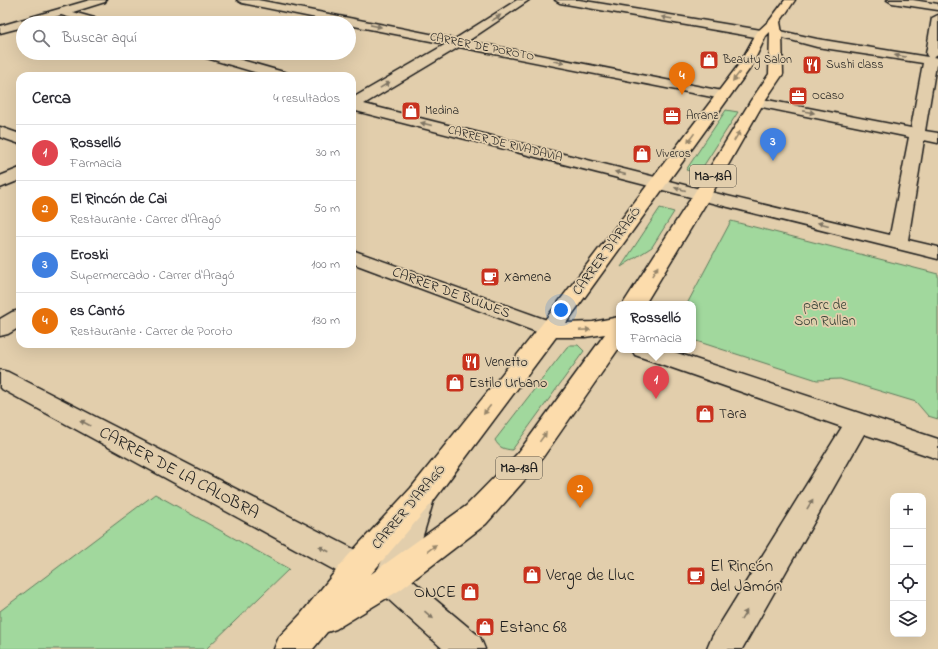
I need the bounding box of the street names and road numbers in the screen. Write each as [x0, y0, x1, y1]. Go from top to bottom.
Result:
street label: CARRER DE POROTO [428, 28, 536, 66]
street label: CARRER DE RIVADAVIA [446, 121, 564, 167]
road number: Ma-13A [690, 165, 736, 187]
street label: CARRER D'ARAGÓ [567, 202, 647, 300]
street label: CARRER DE BULNES [389, 262, 513, 324]
street label: CARRER DE LA CALOBRA [95, 420, 263, 526]
road number: Ma-13A [496, 457, 542, 479]
street label: CARRER D'ARAGÓ [367, 460, 451, 554]

